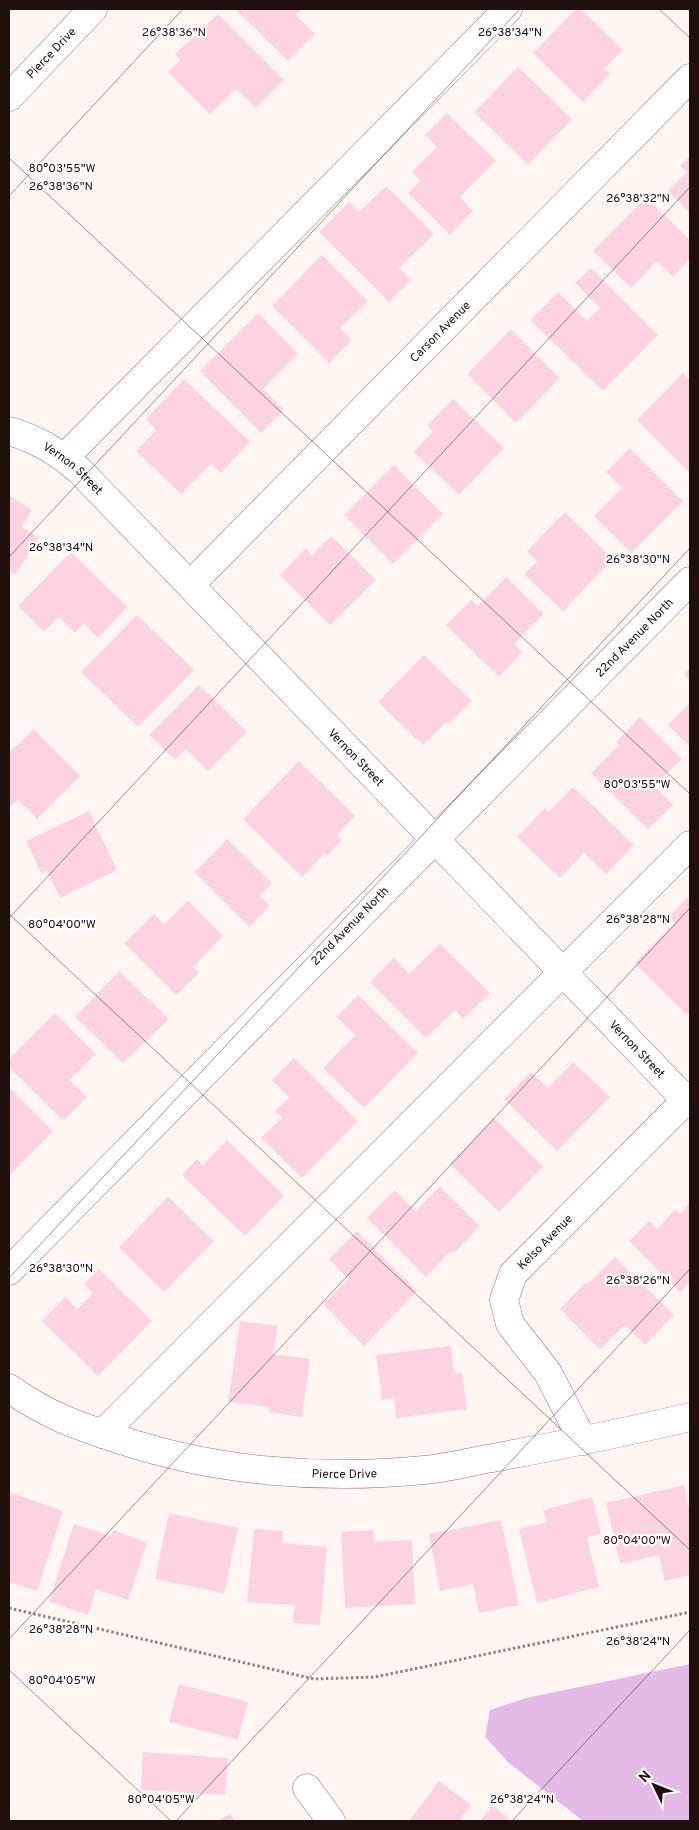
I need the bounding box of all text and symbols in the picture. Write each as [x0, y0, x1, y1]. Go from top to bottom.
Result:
street label: Pierce Drive [23, 24, 80, 83]
text: 26°38'36"N [142, 25, 206, 41]
text: 26°38'34"N [478, 25, 542, 41]
text: 80°03'55"W [28, 161, 96, 177]
text: 26°38'36"N [29, 179, 93, 195]
text: 26°38'32"N [606, 191, 670, 207]
street label: Carson Avenue [407, 298, 475, 366]
street label: Vernon Street [40, 439, 106, 499]
text: 26°38'34"N [29, 540, 93, 556]
text: 26°38'30"N [606, 552, 670, 568]
street label: 22nd Avenue North [592, 595, 677, 681]
street label: Vernon Street [324, 726, 387, 790]
text: 80°03'55"W [603, 777, 671, 793]
street label: 22nd Avenue North [308, 884, 393, 969]
text: 26°38'28"N [606, 912, 670, 928]
text: 80°04'00"W [28, 917, 96, 933]
street label: Vernon Street [605, 1018, 668, 1082]
street label: Kelso Avenue [515, 1211, 577, 1274]
text: 26°38'30"N [29, 1261, 93, 1277]
text: 26°38'26"N [606, 1273, 670, 1289]
street label: Pierce Drive [311, 1466, 377, 1483]
text: 80°04'00"W [603, 1533, 671, 1549]
text: 26°38'28"N [29, 1622, 93, 1638]
text: 26°38'24"N [606, 1634, 670, 1650]
text: 80°04'05"W [28, 1673, 96, 1689]
north arrow [629, 1760, 679, 1810]
text: N [636, 1768, 655, 1787]
text: 80°04'05"W [127, 1792, 195, 1808]
text: 26°38'24"N [490, 1792, 554, 1808]

